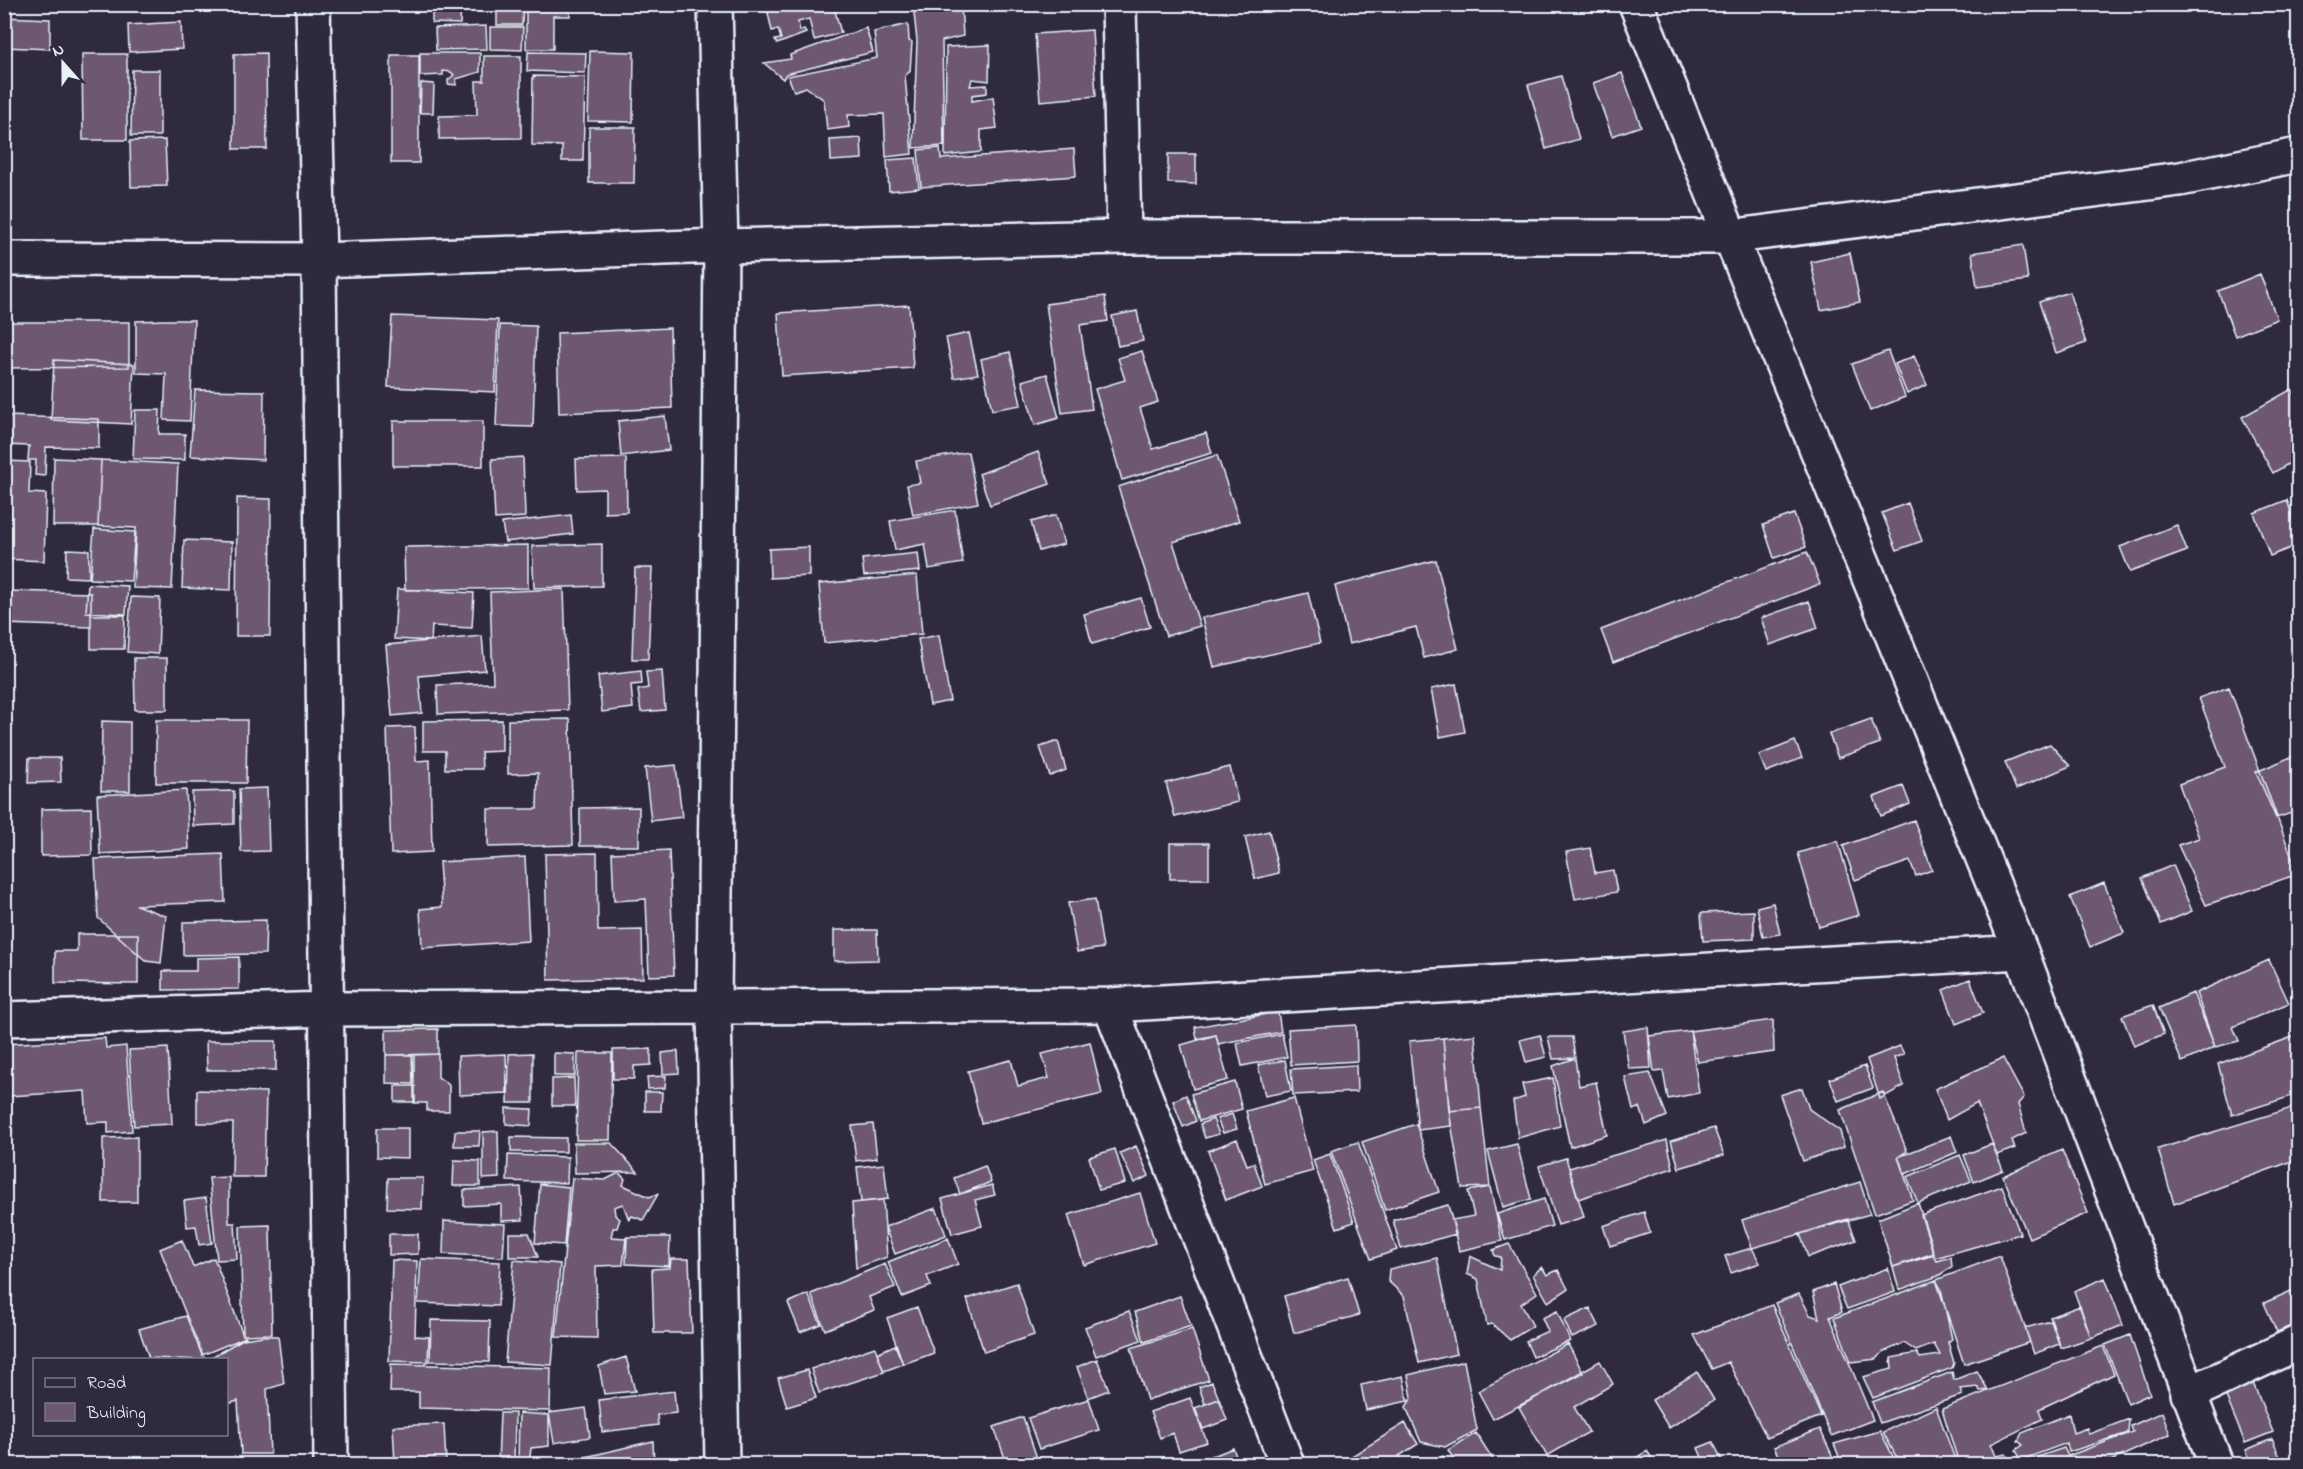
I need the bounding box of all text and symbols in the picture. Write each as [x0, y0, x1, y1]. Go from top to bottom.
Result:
north arrow [33, 33, 93, 93]
text: N [49, 38, 68, 64]
legend [33, 1358, 228, 1436]
text: Road [87, 1371, 126, 1397]
text: Building [86, 1401, 146, 1428]

